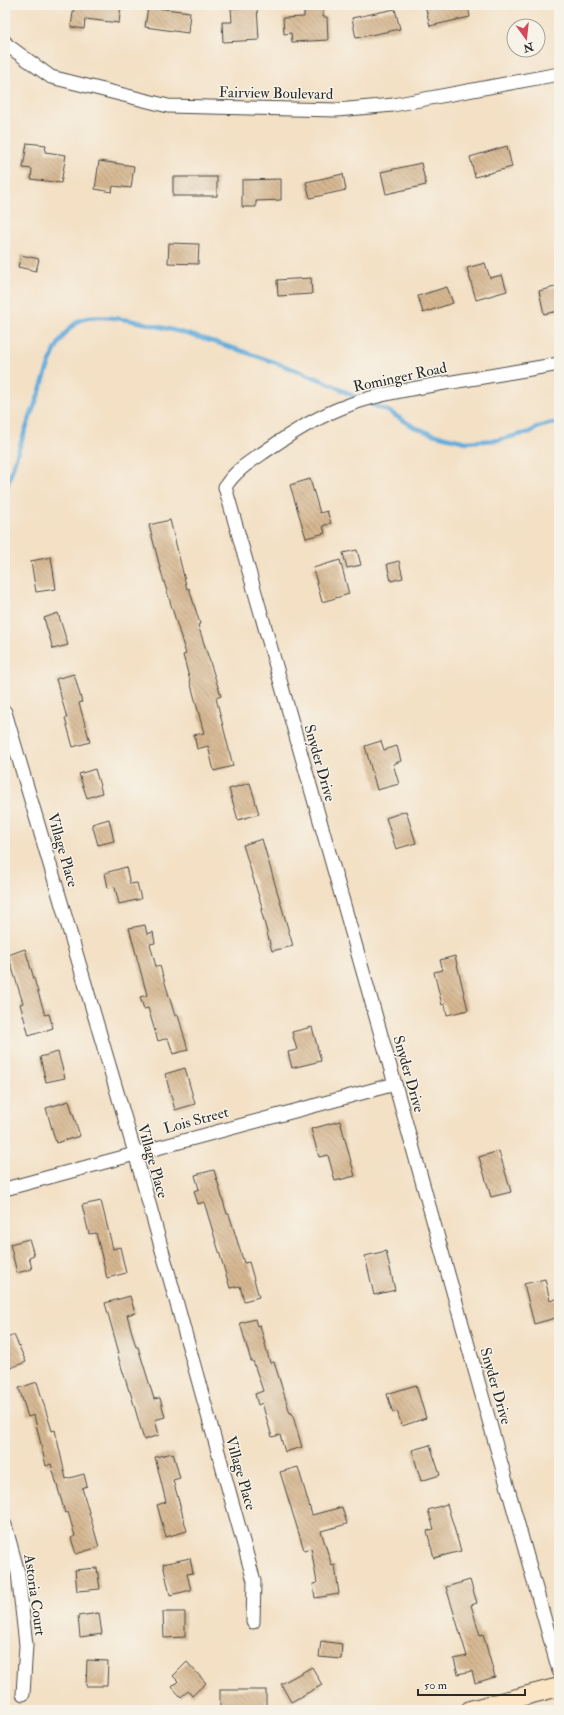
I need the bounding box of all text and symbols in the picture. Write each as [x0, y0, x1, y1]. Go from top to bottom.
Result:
north arrow [506, 18, 546, 58]
text: N [521, 39, 536, 55]
street label: Fairview Boulevard [219, 83, 334, 104]
street label: Rominger Road [352, 358, 449, 397]
street label: Snyder Drive [299, 723, 340, 804]
street label: Village Place [43, 811, 82, 889]
street label: Snyder Drive [388, 1034, 429, 1115]
street label: Lois Street [162, 1103, 231, 1138]
street label: Village Place [133, 1122, 172, 1200]
street label: Snyder Drive [475, 1346, 516, 1427]
street label: Village Place [221, 1434, 260, 1512]
street label: Astoria Court [19, 1552, 50, 1637]
scale bar [418, 1671, 525, 1697]
text: 50 m [424, 1678, 448, 1693]

